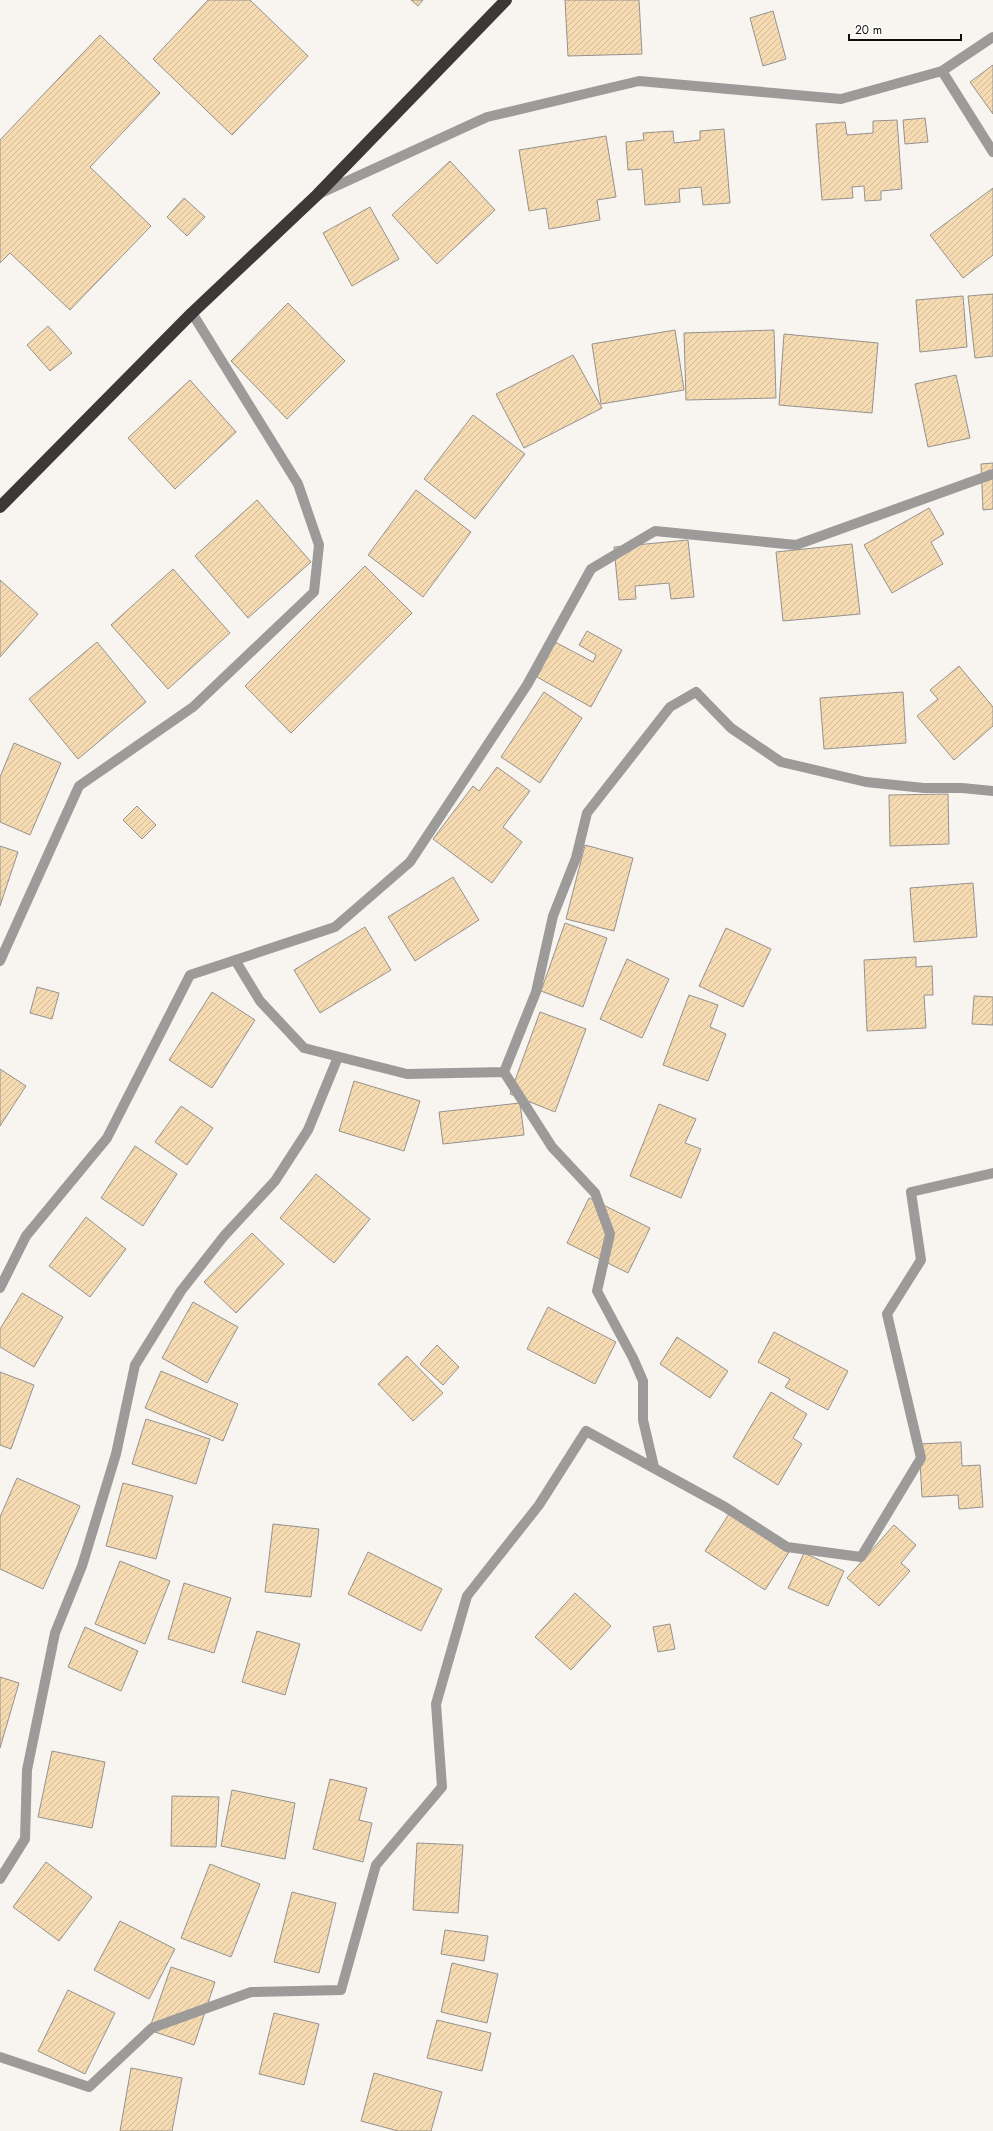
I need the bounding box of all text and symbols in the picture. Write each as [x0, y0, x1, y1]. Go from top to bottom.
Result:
scale bar [849, 16, 961, 42]
text: 20 m [855, 21, 882, 39]

